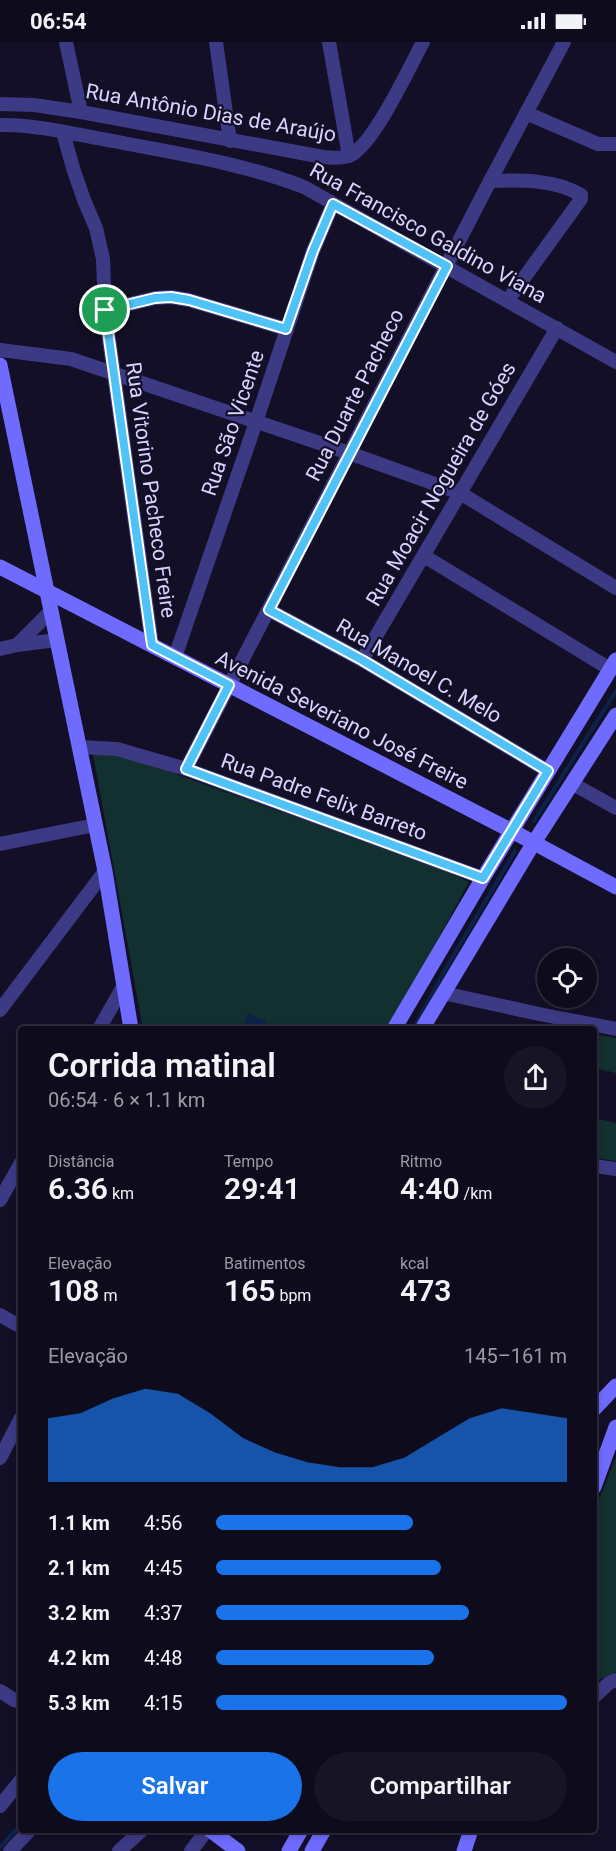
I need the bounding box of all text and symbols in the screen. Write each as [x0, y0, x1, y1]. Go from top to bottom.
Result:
text: 06:54 [30, 9, 87, 34]
street label: Rua Antônio Dias de Araújo [84, 79, 338, 147]
street label: Rua Francisco Galdino Viana [305, 158, 551, 308]
pin [79, 284, 130, 335]
icon: arrive [88, 293, 121, 326]
street label: Rua Duarte Pacheco [301, 305, 409, 485]
street label: Rua São Vicente [197, 347, 269, 499]
street label: Rua Moacir Nogueira de Góes [361, 358, 521, 610]
street label: Rua Vitorino Pacheco Freire [121, 360, 181, 620]
street label: Rua Manoel C. Melo [332, 614, 506, 728]
street label: Avenida Severiano José Freire [212, 646, 472, 794]
street label: Rua Padre Felix Barreto [218, 749, 430, 845]
map controls [537, 948, 597, 1008]
button: locate [537, 948, 597, 1008]
text: Corrida matinal [48, 1046, 276, 1085]
button: share [504, 1046, 567, 1109]
text: 06:54 · 6 × 1.1 km [48, 1088, 205, 1112]
text: Distância [48, 1152, 114, 1171]
text: Tempo [224, 1152, 273, 1171]
text: Ritmo [400, 1152, 442, 1171]
text: 6.36 [48, 1171, 108, 1206]
text: 29:41 [224, 1171, 301, 1206]
text: 4:40 [400, 1171, 460, 1206]
text: km [108, 1184, 134, 1203]
text: /km [460, 1184, 492, 1203]
text: Elevação [48, 1254, 112, 1273]
text: Batimentos [224, 1254, 306, 1273]
text: kcal [400, 1254, 429, 1273]
text: 108 [48, 1273, 99, 1308]
text: 165 [224, 1273, 275, 1308]
text: 473 [400, 1273, 451, 1308]
text: m [99, 1286, 117, 1305]
text: bpm [275, 1286, 311, 1305]
text: Elevação [48, 1344, 128, 1368]
text: 145–161 m [464, 1344, 567, 1368]
text: 1.1 km [48, 1511, 110, 1535]
text: 4:56 [144, 1511, 183, 1535]
text: 2.1 km [48, 1556, 110, 1580]
text: 4:45 [144, 1556, 183, 1580]
text: 3.2 km [48, 1601, 110, 1625]
text: 4:37 [144, 1601, 183, 1625]
text: 4.2 km [48, 1646, 110, 1670]
text: 4:48 [144, 1646, 183, 1670]
text: 5.3 km [48, 1691, 110, 1715]
text: 4:15 [144, 1691, 183, 1715]
button: Salvar [48, 1752, 302, 1821]
button: Compartilhar [314, 1752, 567, 1821]

